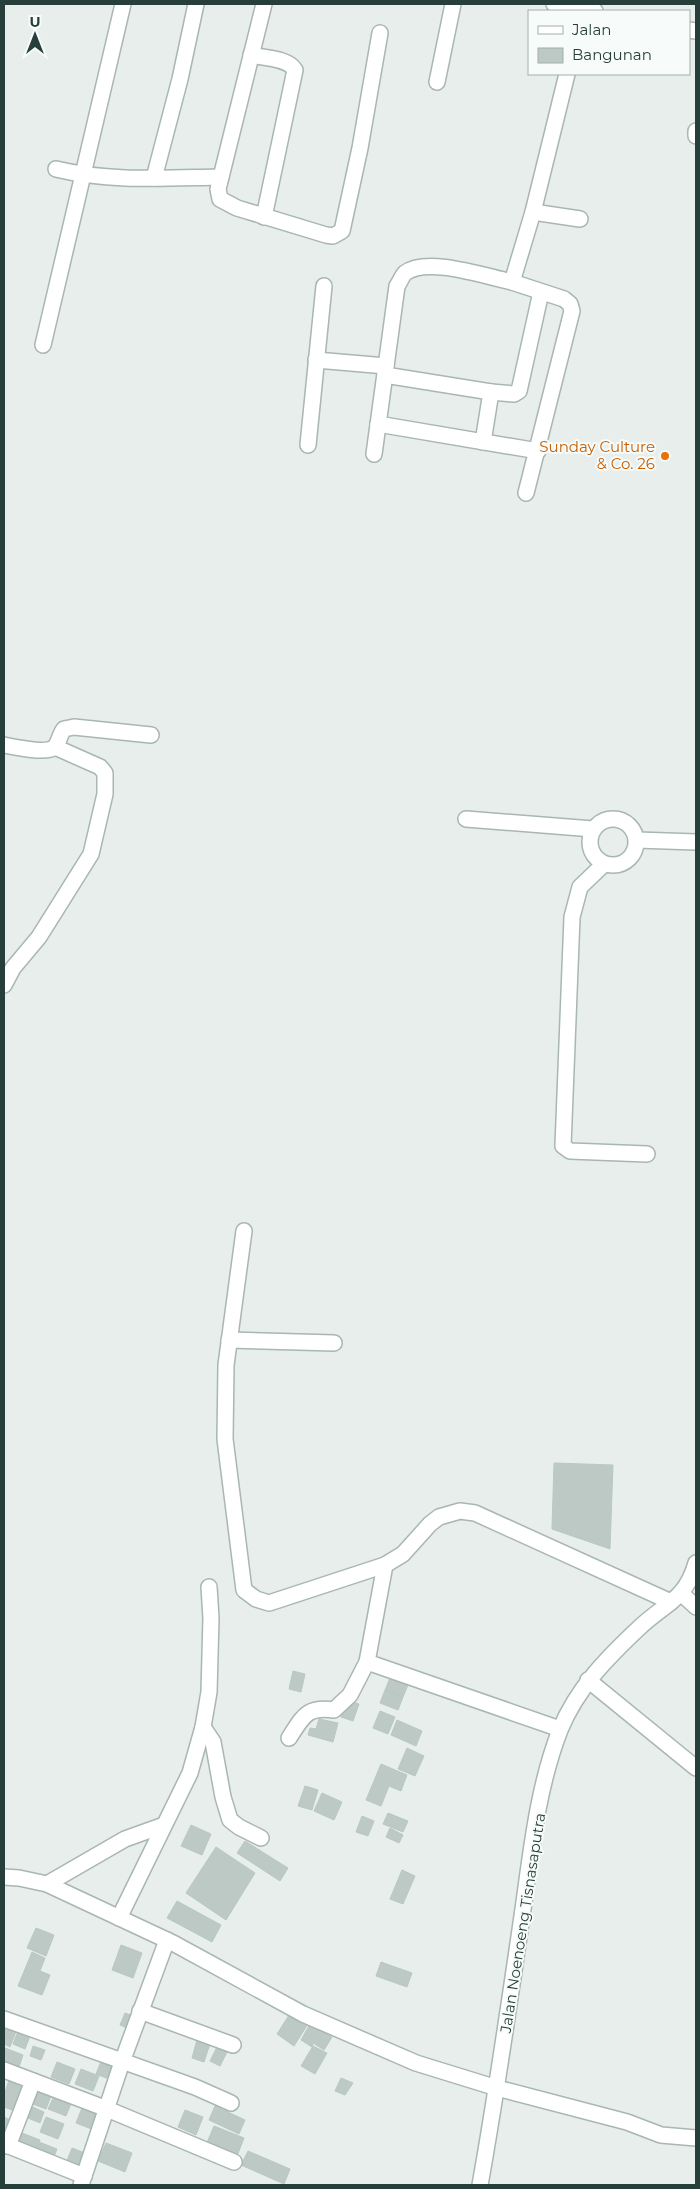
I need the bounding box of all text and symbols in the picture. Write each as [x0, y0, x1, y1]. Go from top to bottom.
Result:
north arrow [10, 10, 60, 60]
legend [528, 10, 690, 75]
text: U [29, 13, 41, 31]
text: Jalan [571, 20, 611, 39]
text: Bangunan [572, 45, 652, 64]
place label: Sunday Culture & Co. 26 [539, 437, 655, 473]
marker: Sunday Culture & Co. 26 [659, 450, 671, 462]
street label: Jalan Noenoeng Tisnasaputra [496, 1811, 549, 2035]

